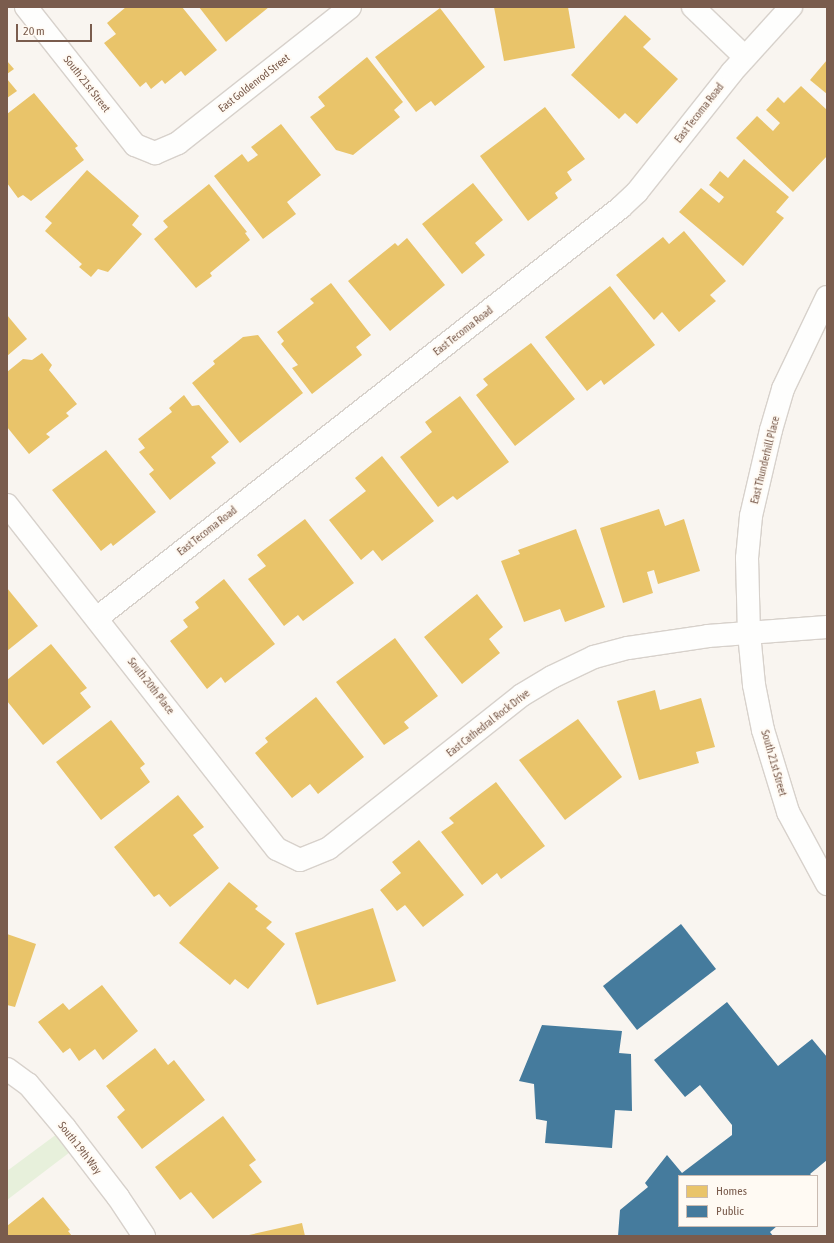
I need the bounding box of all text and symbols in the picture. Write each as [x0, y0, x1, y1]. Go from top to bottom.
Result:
scale bar [18, 16, 94, 42]
text: 20 m [23, 24, 45, 38]
street label: East Goldenrod Street [216, 51, 292, 115]
street label: South 21st Street [61, 53, 113, 115]
street label: East Tecoma Road [672, 80, 726, 146]
street label: East Tecoma Road [430, 304, 496, 358]
street label: East Thunderhill Place [748, 415, 782, 505]
street label: East Tecoma Road [174, 504, 240, 558]
street label: South 20th Place [125, 655, 177, 717]
street label: East Cathedral Rock Drive [444, 686, 532, 760]
street label: South 21st Street [758, 728, 790, 798]
street label: South 19th Way [55, 1119, 105, 1177]
legend [678, 1175, 818, 1227]
text: Homes [716, 1184, 747, 1198]
text: Public [716, 1204, 744, 1218]

